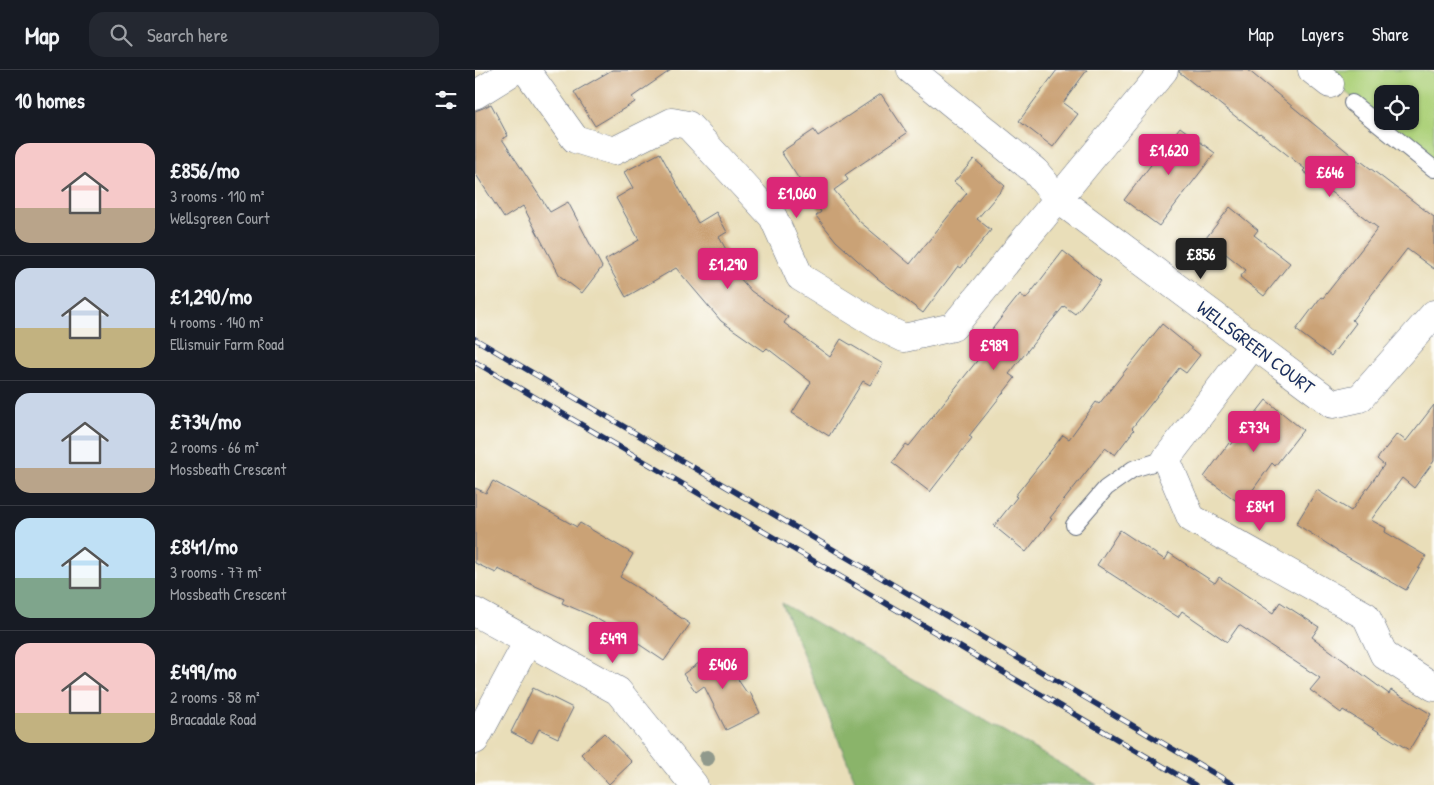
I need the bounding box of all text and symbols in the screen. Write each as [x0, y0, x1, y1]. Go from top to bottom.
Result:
search box [89, 12, 439, 57]
text: Map [25, 19, 59, 51]
icon: search [107, 21, 135, 49]
text: Search here [147, 22, 228, 48]
text: Map [1248, 22, 1274, 47]
text: Layers [1302, 22, 1344, 47]
text: Share [1372, 22, 1409, 47]
map controls [1374, 85, 1419, 130]
button: locate [1374, 85, 1419, 130]
text: 10 homes [15, 86, 85, 115]
icon: filters [432, 86, 460, 114]
pin: £1,620 [1128, 134, 1210, 176]
text: £1,620 [1150, 139, 1188, 161]
text: £856/mo [170, 156, 240, 185]
pin: £646 [1300, 156, 1360, 198]
text: £646 [1316, 161, 1344, 183]
icon: home [55, 163, 115, 223]
pin: £1,060 [756, 176, 838, 219]
text: £1,060 [778, 182, 816, 204]
text: 3 rooms · 110 m² [170, 185, 265, 207]
text: Wellsgreen Court [170, 207, 270, 229]
pin: £856 [1171, 238, 1231, 280]
text: £856 [1187, 243, 1215, 265]
pin: £1,290 [687, 248, 769, 290]
text: £1,290 [709, 253, 747, 275]
text: £1,290/mo [170, 282, 252, 311]
icon: home [55, 288, 115, 348]
street label: WELLSGREEN COURT [1192, 294, 1321, 400]
text: 4 rooms · 140 m² [170, 311, 264, 333]
pin: £989 [964, 328, 1024, 371]
text: Ellismuir Farm Road [170, 333, 284, 355]
text: £989 [980, 334, 1008, 356]
text: £734/mo [170, 407, 241, 436]
pin: £734 [1224, 410, 1284, 453]
icon: home [55, 413, 115, 473]
text: £734 [1239, 416, 1269, 438]
text: 2 rooms · 66 m² [170, 436, 259, 458]
text: Mossbeath Crescent [170, 458, 286, 480]
pin: £841 [1230, 490, 1290, 532]
text: £841 [1246, 495, 1274, 517]
text: £841/mo [170, 532, 238, 561]
icon: home [55, 538, 115, 598]
text: 3 rooms · 77 m² [170, 561, 262, 583]
text: Mossbeath Crescent [170, 583, 286, 605]
pin: £499 [583, 622, 643, 664]
text: £499 [600, 627, 626, 649]
pin: £406 [693, 648, 753, 690]
text: £406 [709, 653, 737, 675]
text: £499/mo [170, 657, 236, 686]
icon: home [55, 663, 115, 723]
text: 2 rooms · 58 m² [170, 686, 260, 708]
text: Bracadale Road [170, 708, 256, 730]

